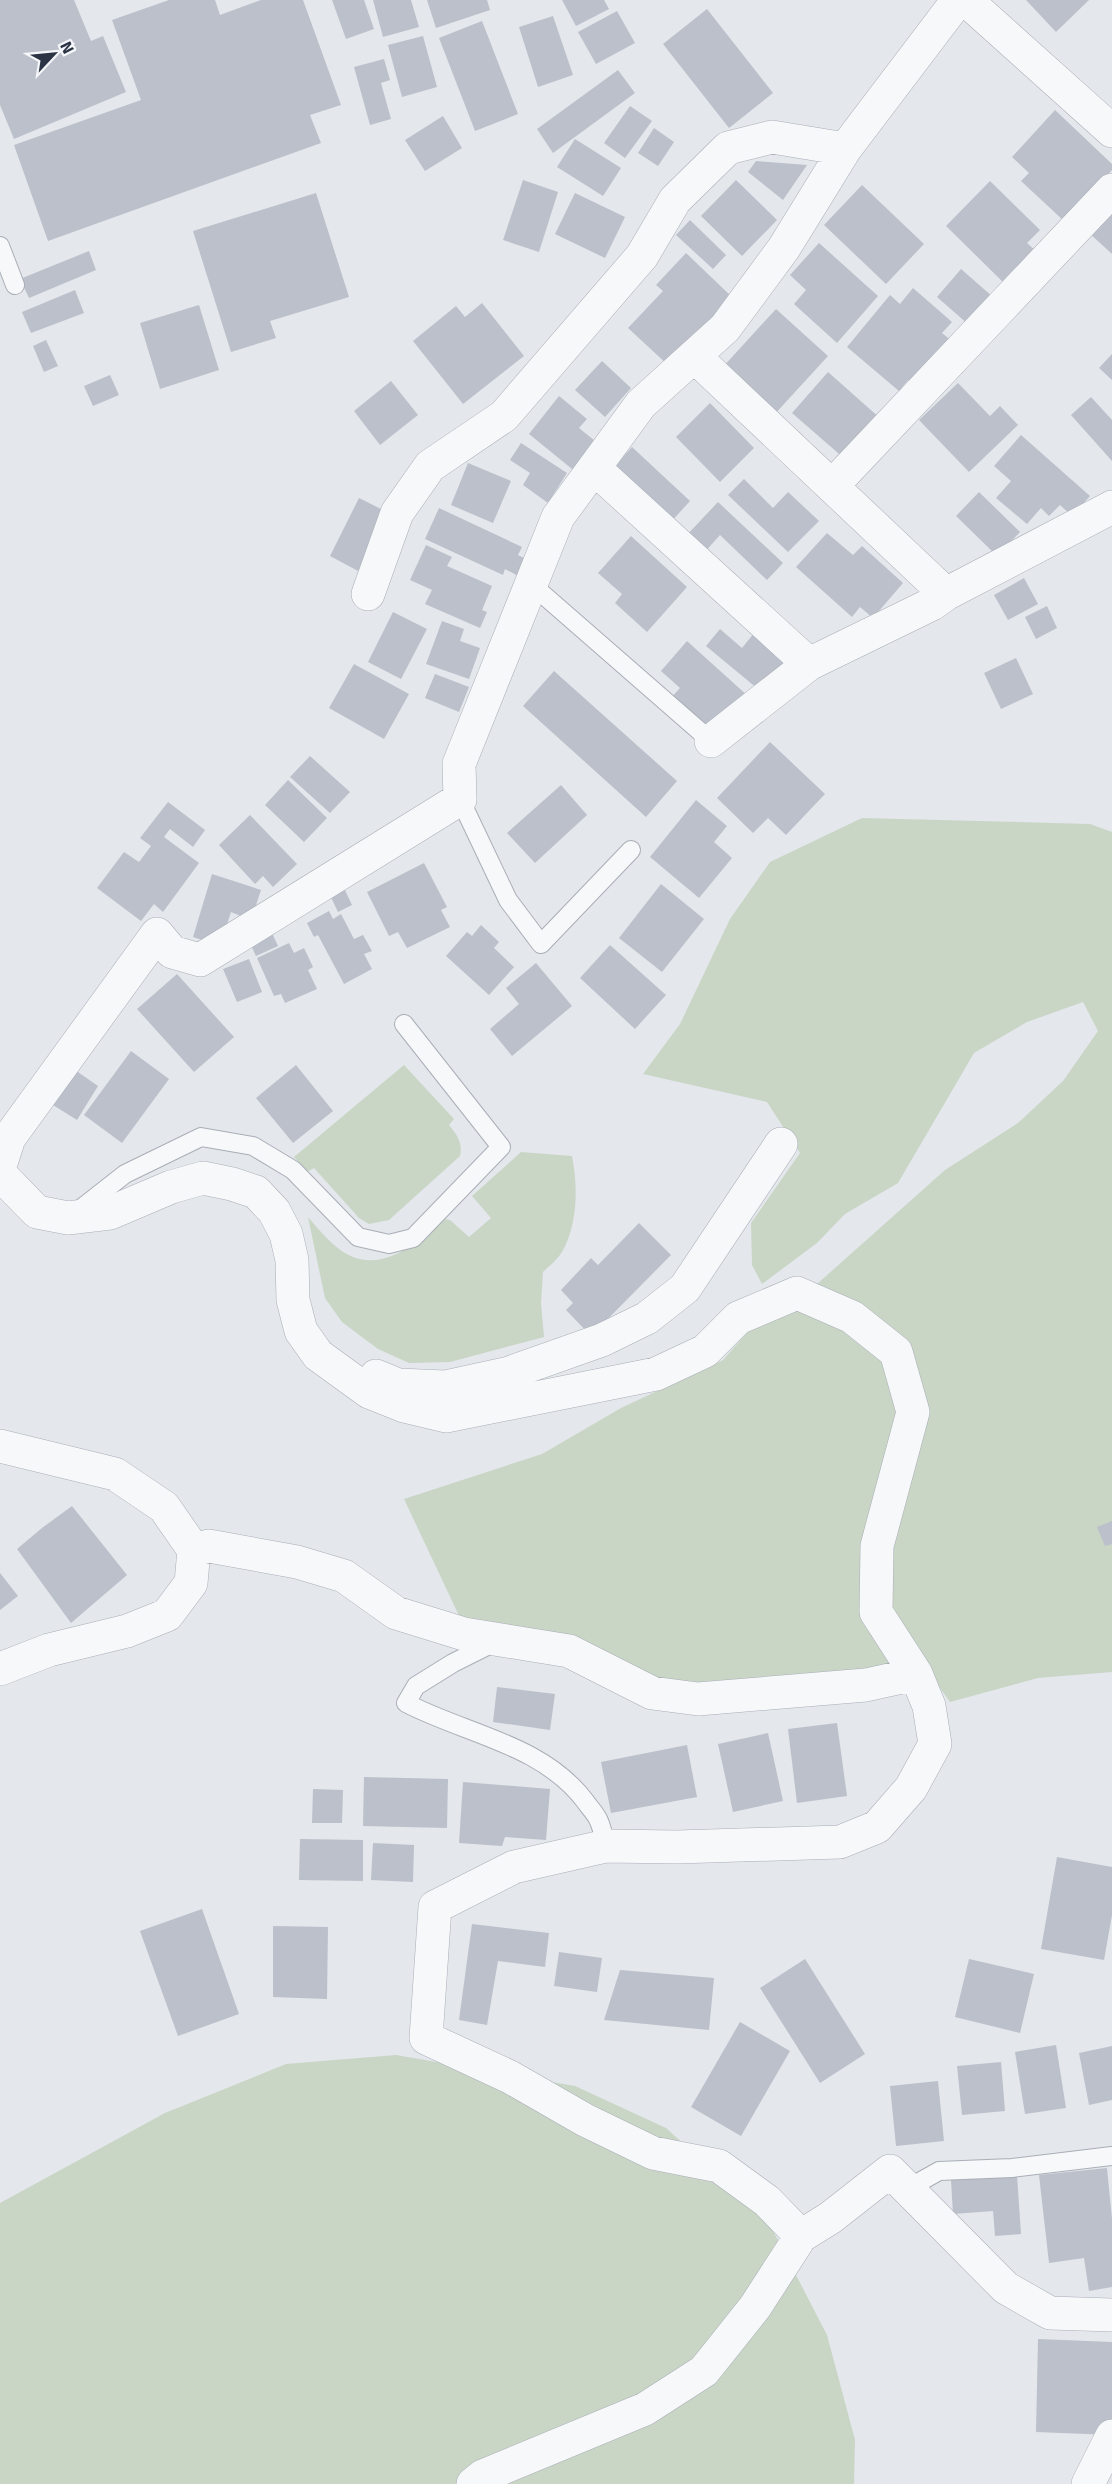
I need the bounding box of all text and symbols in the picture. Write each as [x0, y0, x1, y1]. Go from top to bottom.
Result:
north arrow [24, 24, 84, 84]
text: N [55, 38, 78, 57]

